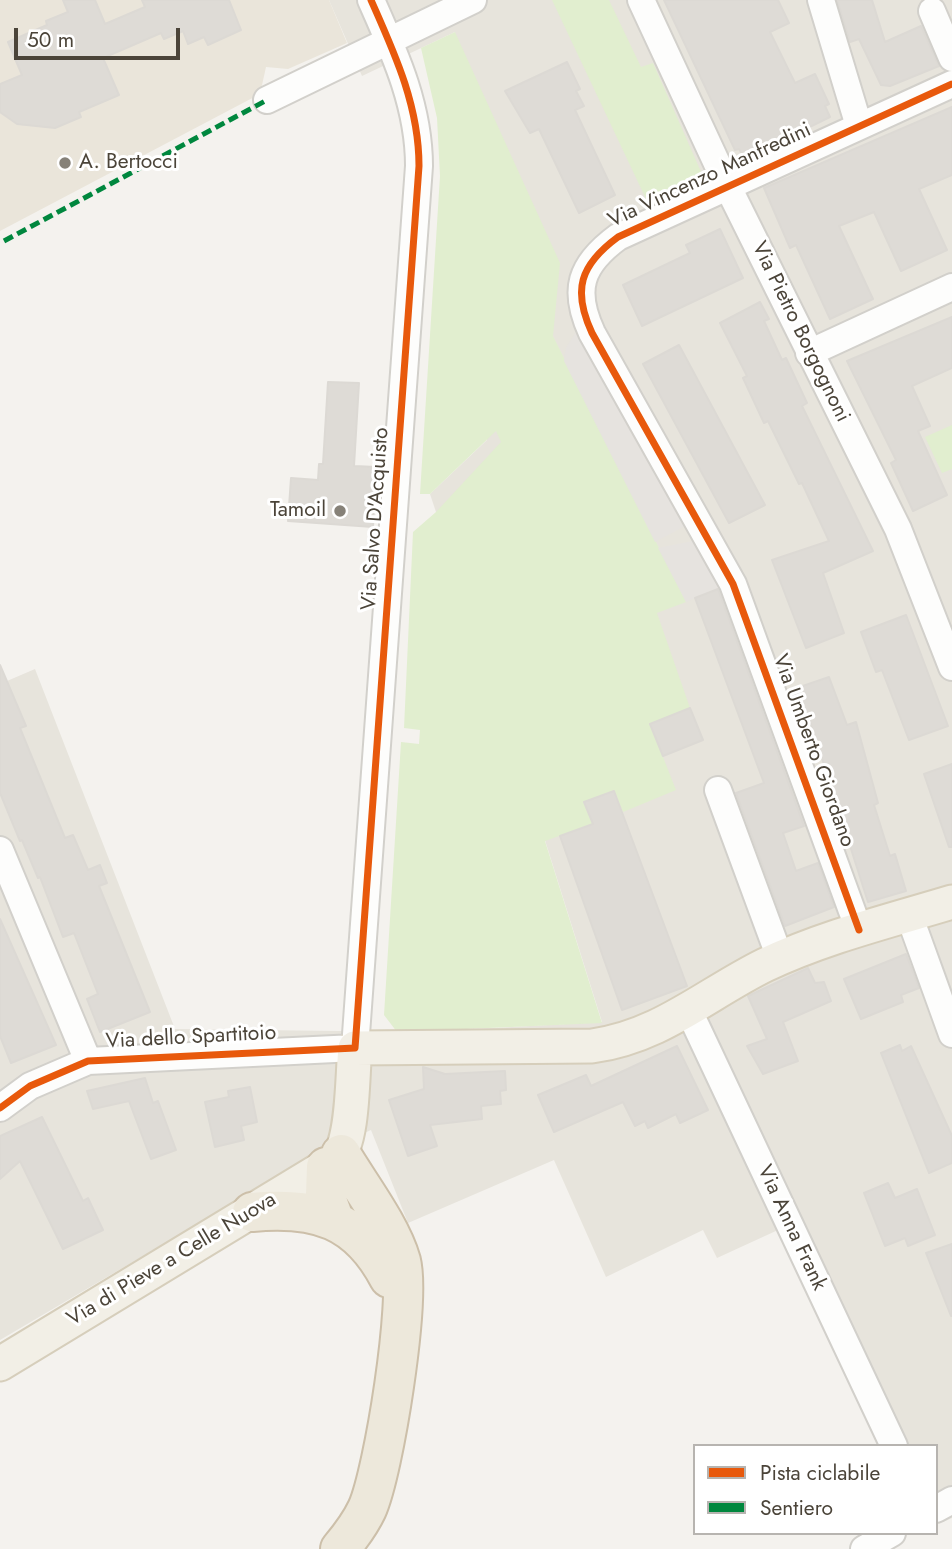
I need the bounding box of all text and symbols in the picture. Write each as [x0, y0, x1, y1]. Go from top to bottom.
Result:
scale bar [18, 14, 184, 58]
text: 50 m [27, 25, 74, 55]
street label: Via Vincenzo Manfredini [605, 118, 815, 234]
place label: A. Bertocci [79, 150, 178, 176]
marker: A. Bertocci [57, 155, 73, 171]
street label: Via Pietro Borgognoni [745, 238, 855, 426]
street label: Via Salvo D'Acquisto [357, 427, 395, 611]
place label: Tamoil [270, 498, 326, 524]
marker: Tamoil [332, 503, 348, 519]
street label: Via Umberto Giordano [766, 651, 860, 851]
street label: Via dello Spartitoio [105, 1021, 277, 1055]
street label: Via Anna Frank [751, 1161, 831, 1295]
street label: Via di Pieve a Celle Nuova [63, 1188, 281, 1332]
legend [693, 1444, 938, 1535]
text: Pista ciclabile [760, 1458, 880, 1488]
text: Sentiero [760, 1493, 833, 1523]

